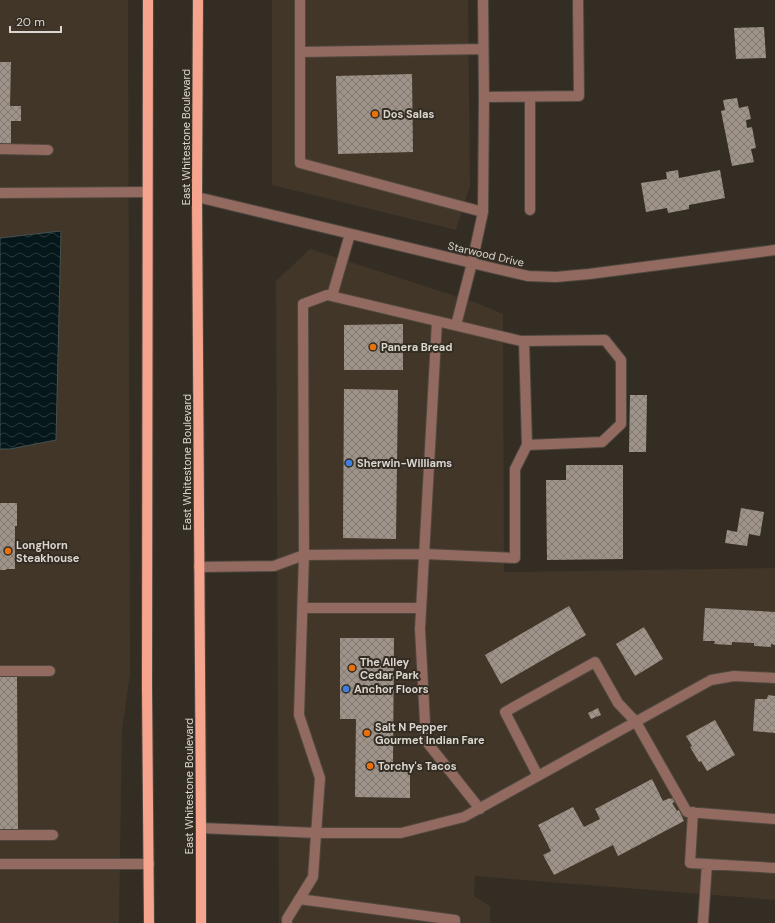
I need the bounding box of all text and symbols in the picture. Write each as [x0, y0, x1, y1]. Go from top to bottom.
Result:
scale bar [10, 8, 61, 34]
text: 20 m [16, 14, 45, 30]
street label: East Whitestone Boulevard [179, 69, 193, 205]
place label: Dos Salas [383, 107, 434, 121]
marker: Dos Salas [370, 109, 380, 119]
street label: Starwood Drive [446, 238, 526, 270]
place label: Panera Bread [381, 340, 452, 354]
marker: Panera Bread [368, 342, 378, 352]
street label: East Whitestone Boulevard [180, 394, 194, 530]
place label: Sherwin-Williams [357, 456, 452, 470]
marker: Sherwin-Williams [344, 458, 354, 468]
place label: LongHorn Steakhouse [16, 538, 80, 565]
marker: LongHorn Steakhouse [3, 546, 13, 556]
place label: The Alley Cedar Park [360, 655, 420, 682]
marker: The Alley Cedar Park [347, 663, 357, 673]
place label: Anchor Floors [354, 682, 429, 696]
marker: Anchor Floors [341, 684, 351, 694]
street label: East Whitestone Boulevard [182, 718, 196, 854]
place label: Salt N Pepper Gourmet Indian Fare [375, 720, 485, 747]
marker: Salt N Pepper Gourmet Indian Fare [362, 728, 372, 738]
place label: Torchy's Tacos [378, 759, 457, 773]
marker: Torchy's Tacos [365, 761, 375, 771]

